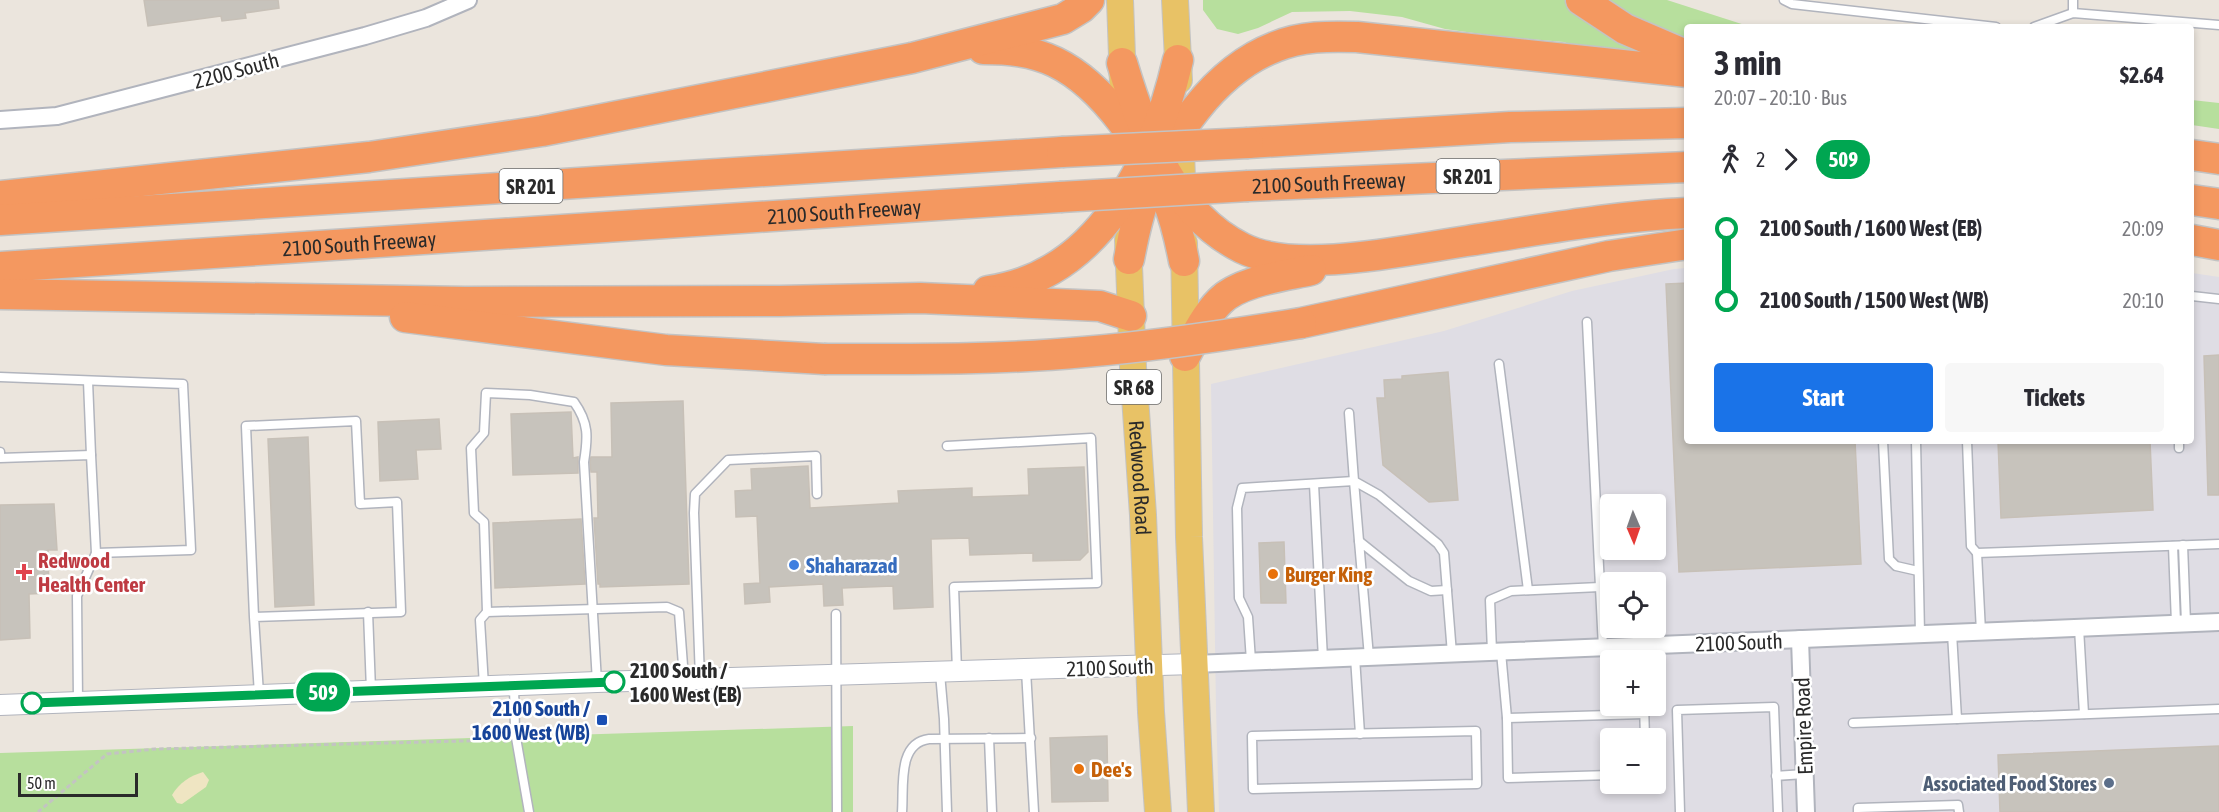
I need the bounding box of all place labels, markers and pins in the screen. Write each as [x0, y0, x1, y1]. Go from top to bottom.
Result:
place label: Redwood Health Center [38, 548, 146, 596]
place label: Shaharazad [806, 553, 898, 577]
marker: Shaharazad [787, 558, 801, 572]
place label: Burger King [1285, 562, 1373, 586]
marker: Redwood Health Center [15, 563, 33, 581]
marker: Burger King [1266, 567, 1280, 581]
place label: 2100 South / 1600 West (EB) [630, 658, 742, 706]
marker: 2100 South / 1600 West (EB) [603, 671, 625, 693]
unlabelled marker [21, 692, 43, 714]
place label: 2100 South / 1600 West (WB) [472, 696, 591, 744]
marker: 2100 South / 1600 West (WB) [595, 713, 609, 727]
place label: Dee's [1091, 757, 1133, 781]
marker: Dee's [1072, 762, 1086, 776]
place label: Associated Food Stores [1922, 771, 2098, 795]
marker: Associated Food Stores [2102, 776, 2116, 790]

